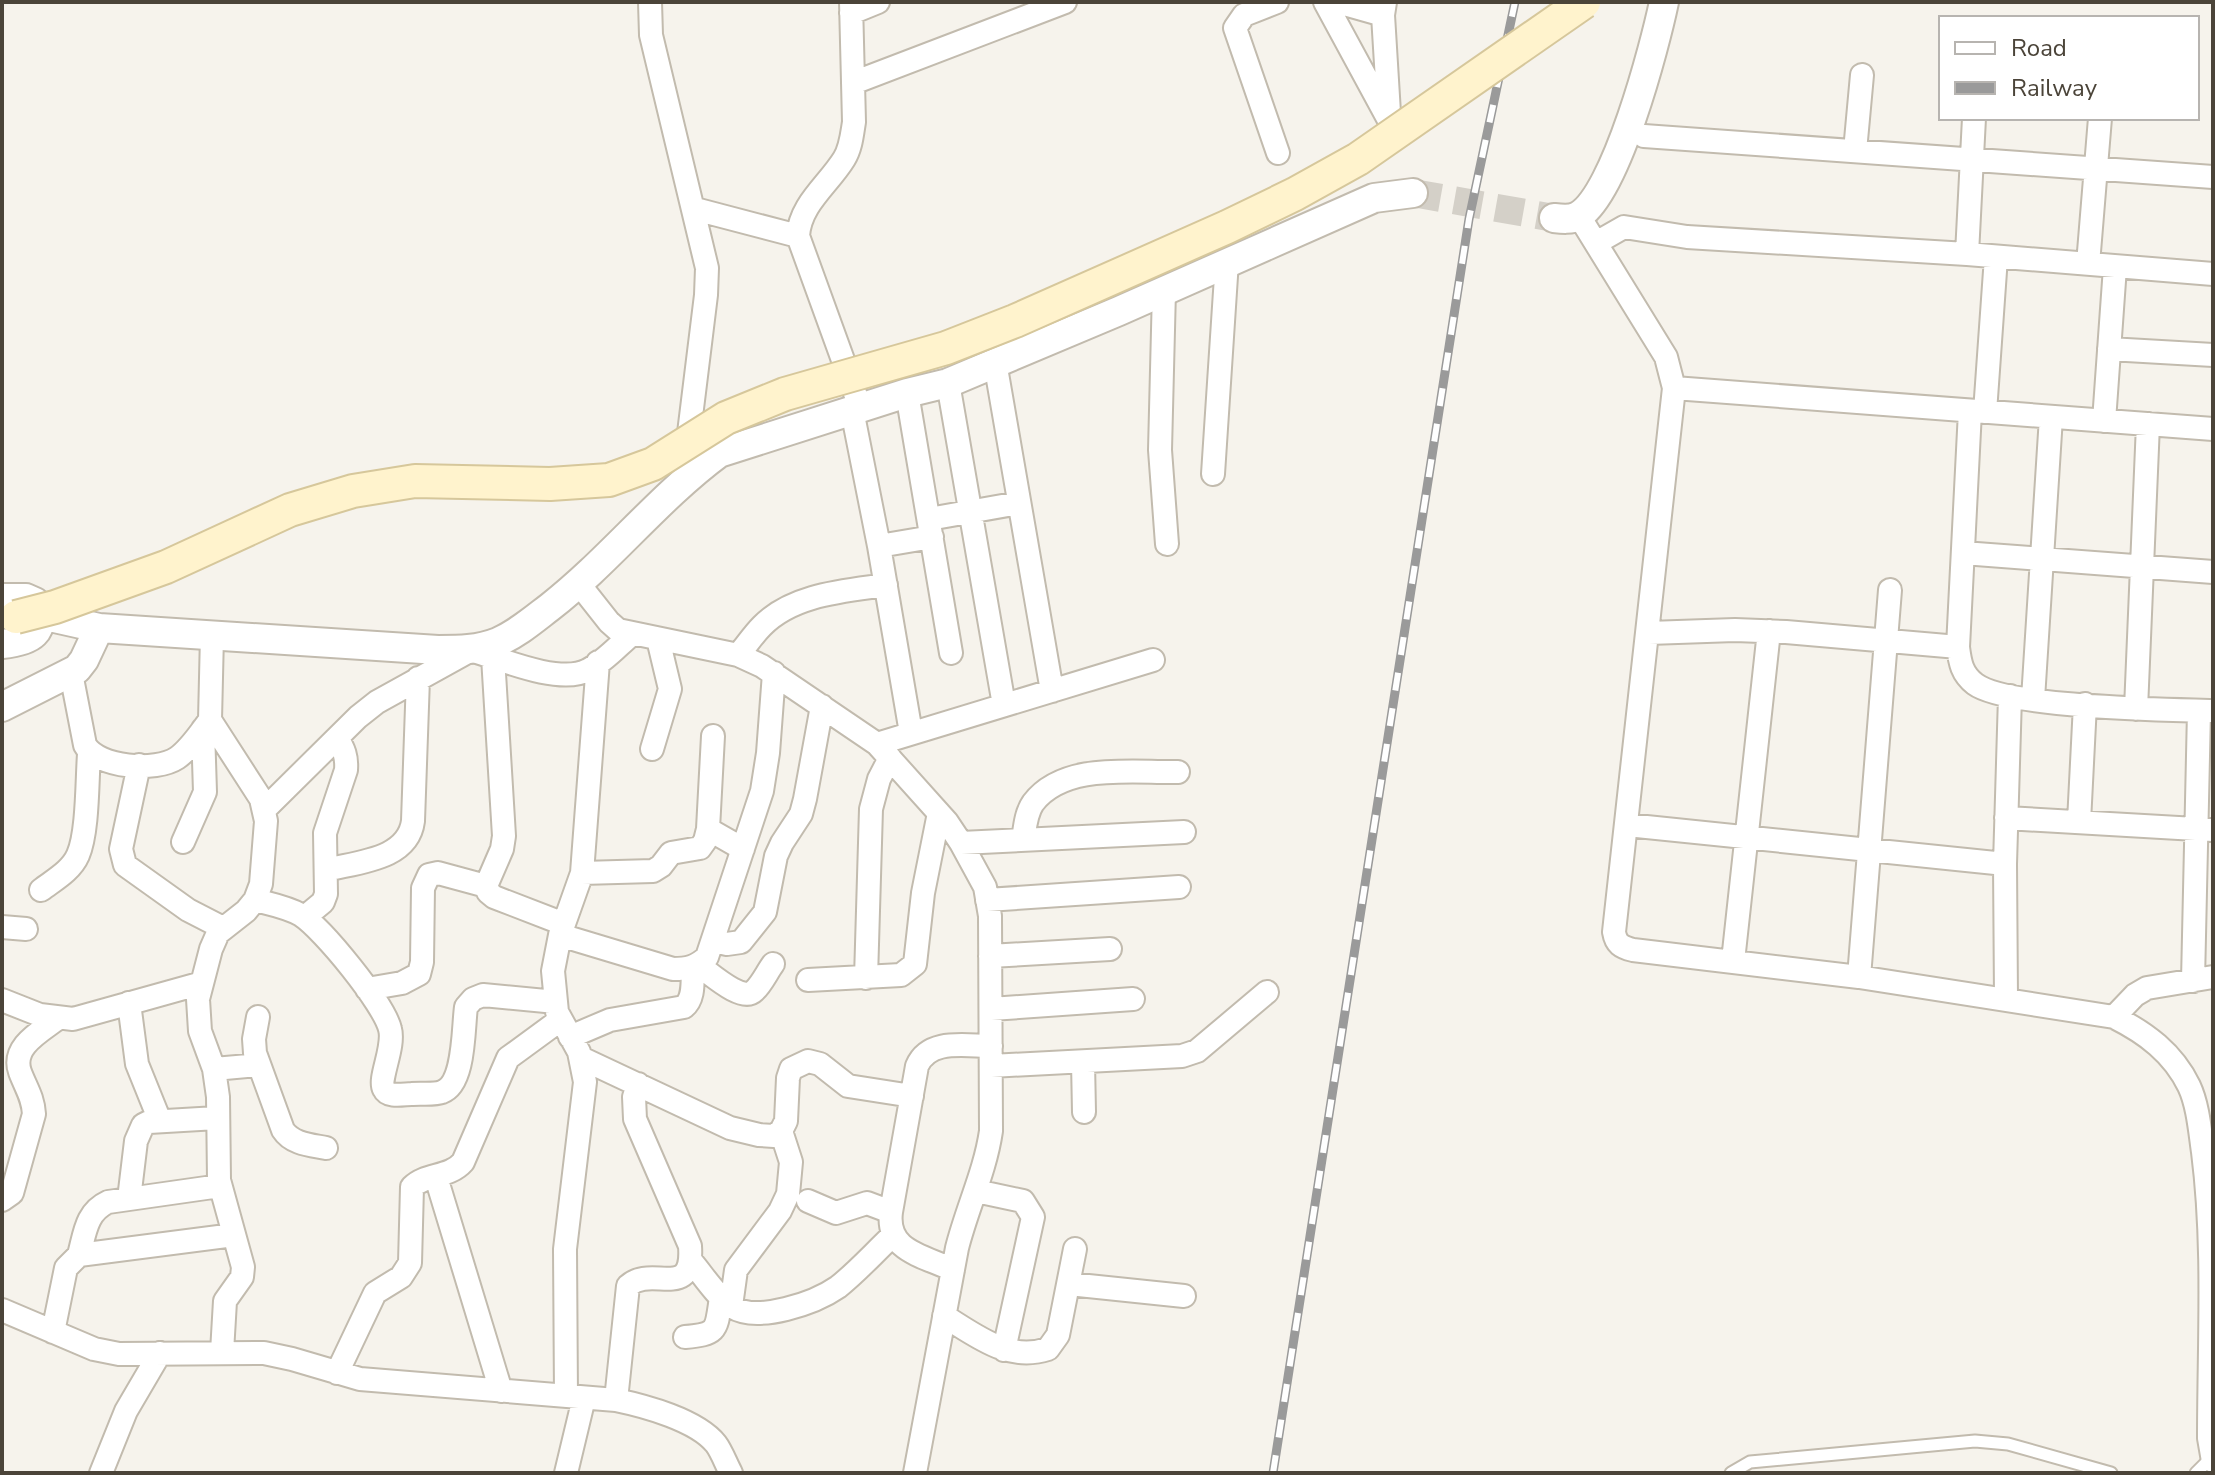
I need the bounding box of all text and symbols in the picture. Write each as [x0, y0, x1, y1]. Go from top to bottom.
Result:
legend [1939, 16, 2199, 120]
text: Road [2011, 32, 2067, 64]
text: Railway [2011, 72, 2098, 104]

